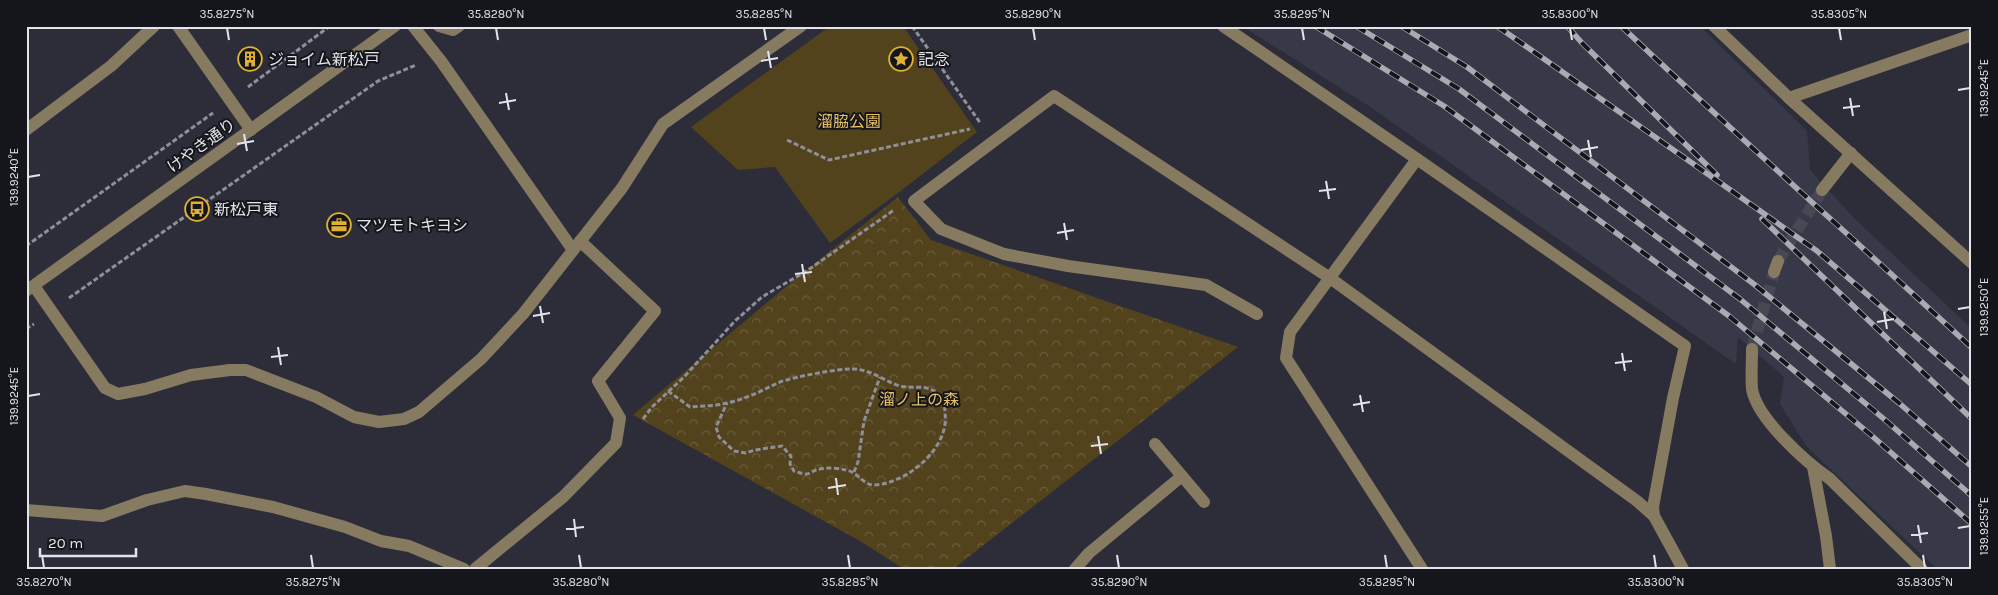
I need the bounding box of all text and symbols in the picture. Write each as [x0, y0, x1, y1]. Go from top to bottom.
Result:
text: 35.8275°N [199, 7, 255, 21]
text: 35.8280°N [467, 7, 525, 21]
text: 35.8285°N [736, 7, 792, 21]
text: 35.8290°N [1005, 7, 1061, 21]
text: 35.8295°N [1274, 7, 1330, 21]
text: 35.8300°N [1541, 7, 1599, 21]
text: 35.8305°N [1811, 7, 1867, 21]
building icon: ジョイム新松戸 [237, 46, 263, 72]
place icon: 記念 [888, 46, 914, 72]
place label: ジョイム新松戸 [268, 50, 380, 69]
place label: 記念 [918, 50, 950, 69]
text: 139.9245°E [1977, 59, 1991, 117]
park label: 溜脇公園 [817, 112, 881, 131]
street label: けやき通り [163, 114, 239, 177]
text: 139.9240°E [7, 148, 21, 206]
bus stop icon: 新松戸東 [184, 196, 210, 222]
place label: 新松戸東 [214, 200, 278, 219]
office icon: マツモトキヨシ [326, 212, 352, 238]
place label: マツモトキヨシ [356, 216, 468, 235]
text: 139.9250°E [1977, 278, 1991, 336]
text: 139.9245°E [7, 367, 21, 425]
park label: 溜ノ上の森 [879, 390, 959, 409]
text: 139.9255°E [1977, 497, 1991, 555]
scale bar [40, 525, 136, 557]
text: 20 m [48, 534, 83, 552]
text: 35.8270°N [16, 575, 72, 589]
text: 35.8275°N [285, 575, 341, 589]
text: 35.8280°N [552, 575, 610, 589]
text: 35.8285°N [822, 575, 878, 589]
text: 35.8290°N [1091, 575, 1147, 589]
text: 35.8295°N [1359, 575, 1415, 589]
text: 35.8300°N [1627, 575, 1685, 589]
text: 35.8305°N [1897, 575, 1953, 589]

